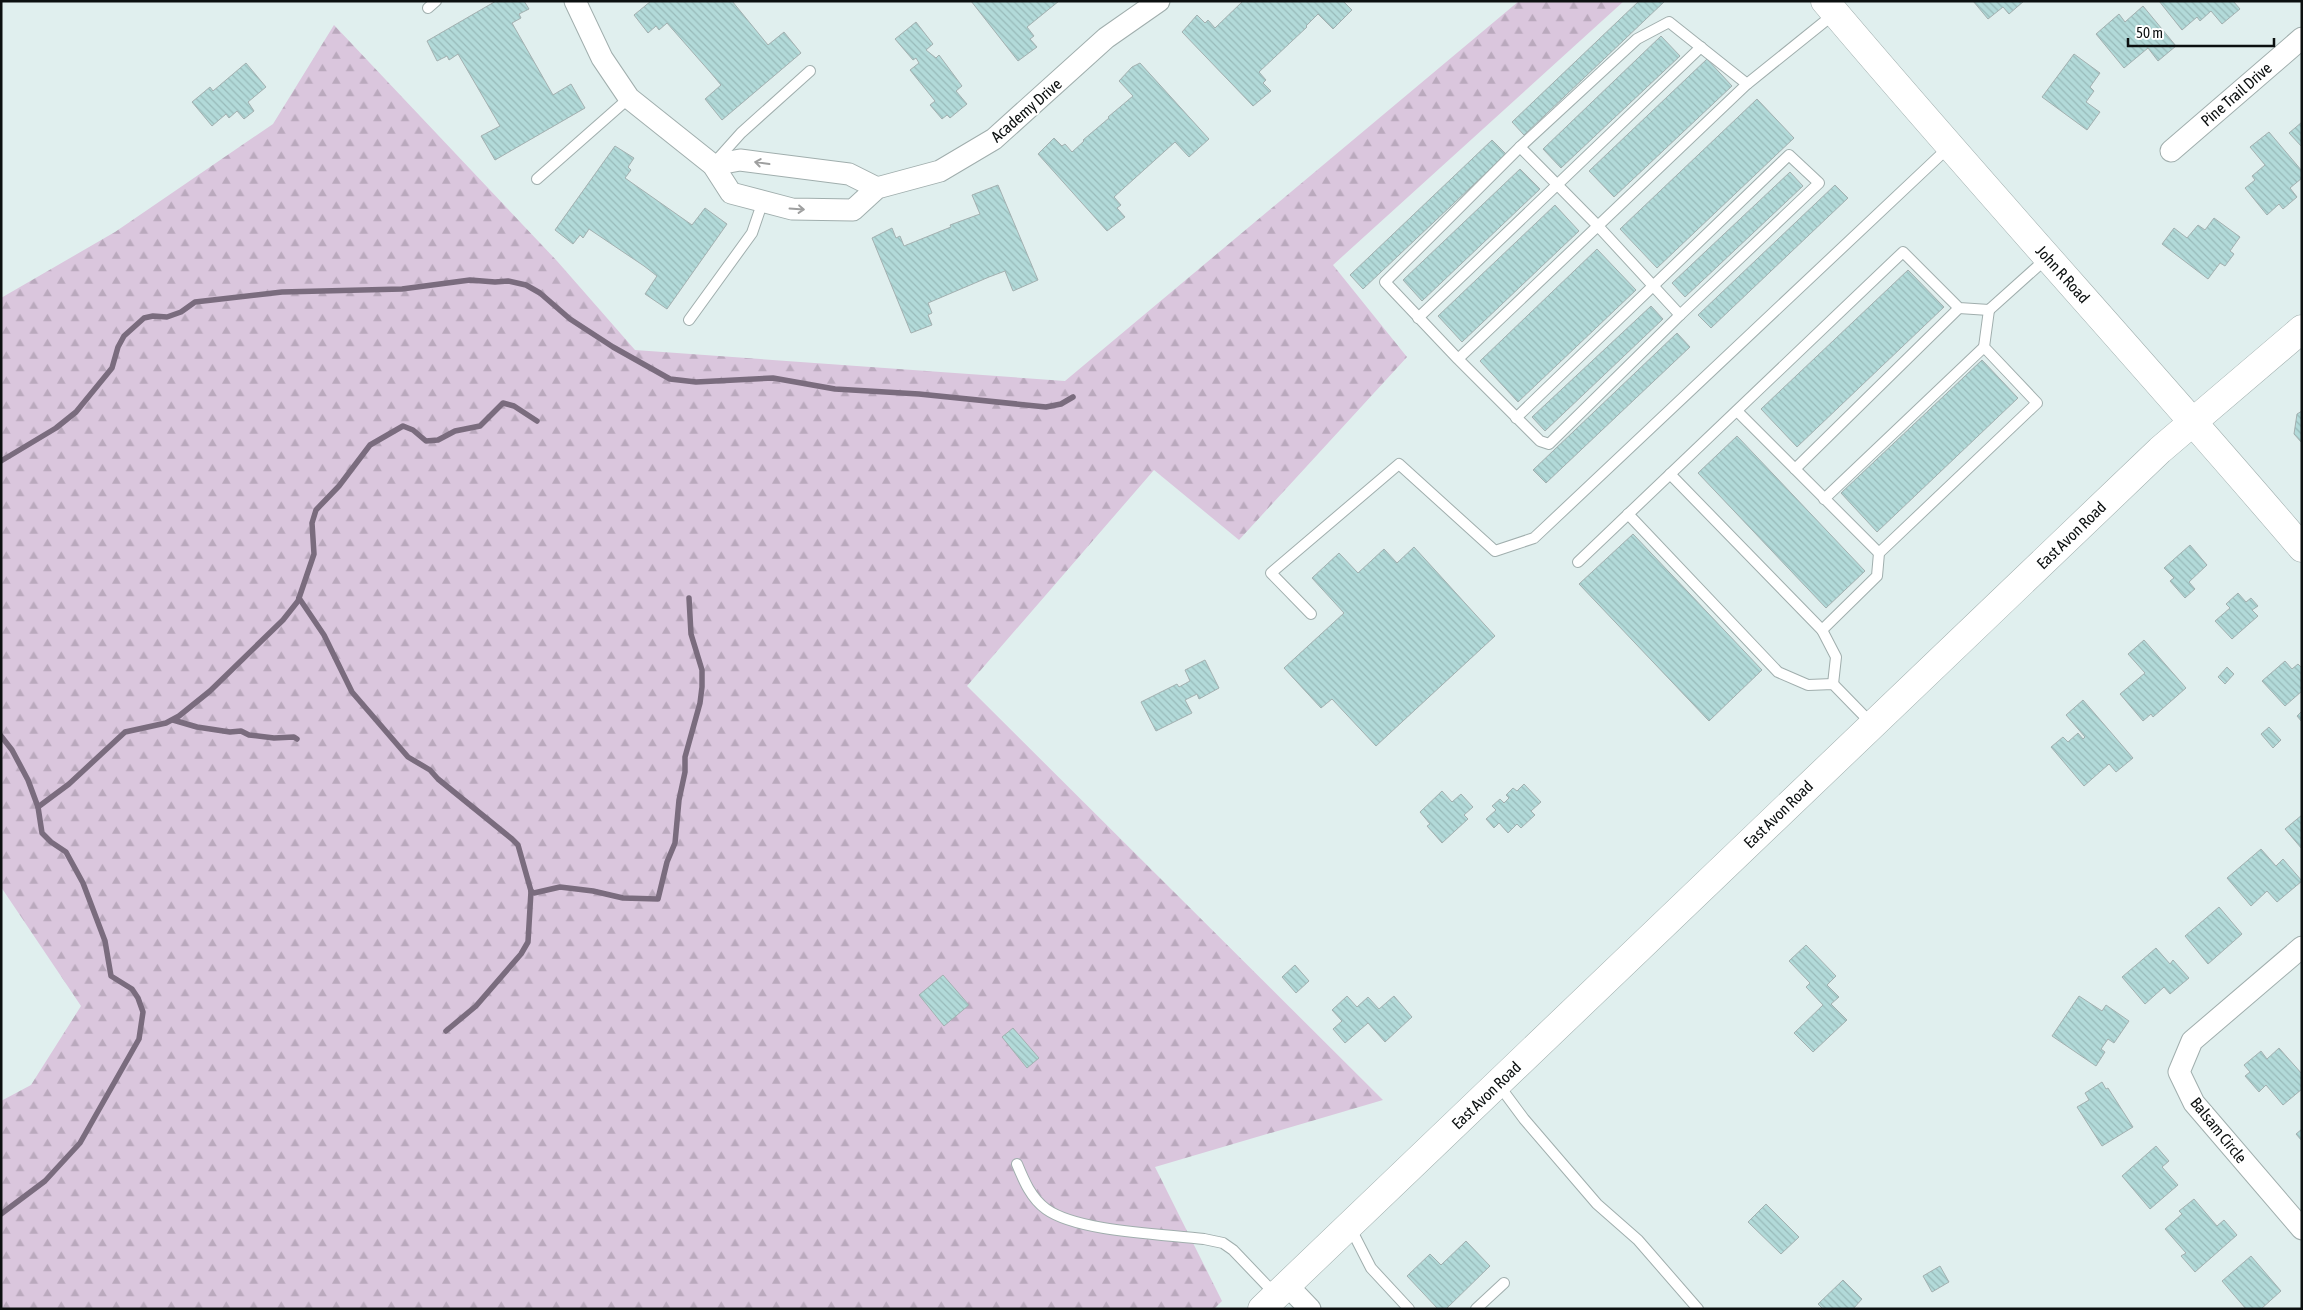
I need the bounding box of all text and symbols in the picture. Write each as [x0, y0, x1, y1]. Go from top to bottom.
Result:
scale bar [2128, 15, 2274, 47]
text: 50 m [2136, 24, 2163, 41]
street label: Pine Trail Drive [2197, 59, 2275, 129]
street label: Academy Drive [987, 75, 1066, 146]
one-way arrow [754, 158, 770, 168]
one-way arrow [789, 204, 805, 213]
street label: John R Road [2033, 242, 2093, 306]
street label: East Avon Road [2033, 498, 2109, 572]
street label: East Avon Road [1740, 777, 1816, 851]
street label: East Avon Road [1448, 1058, 1524, 1132]
street label: Balsam Circle [2187, 1094, 2251, 1166]

